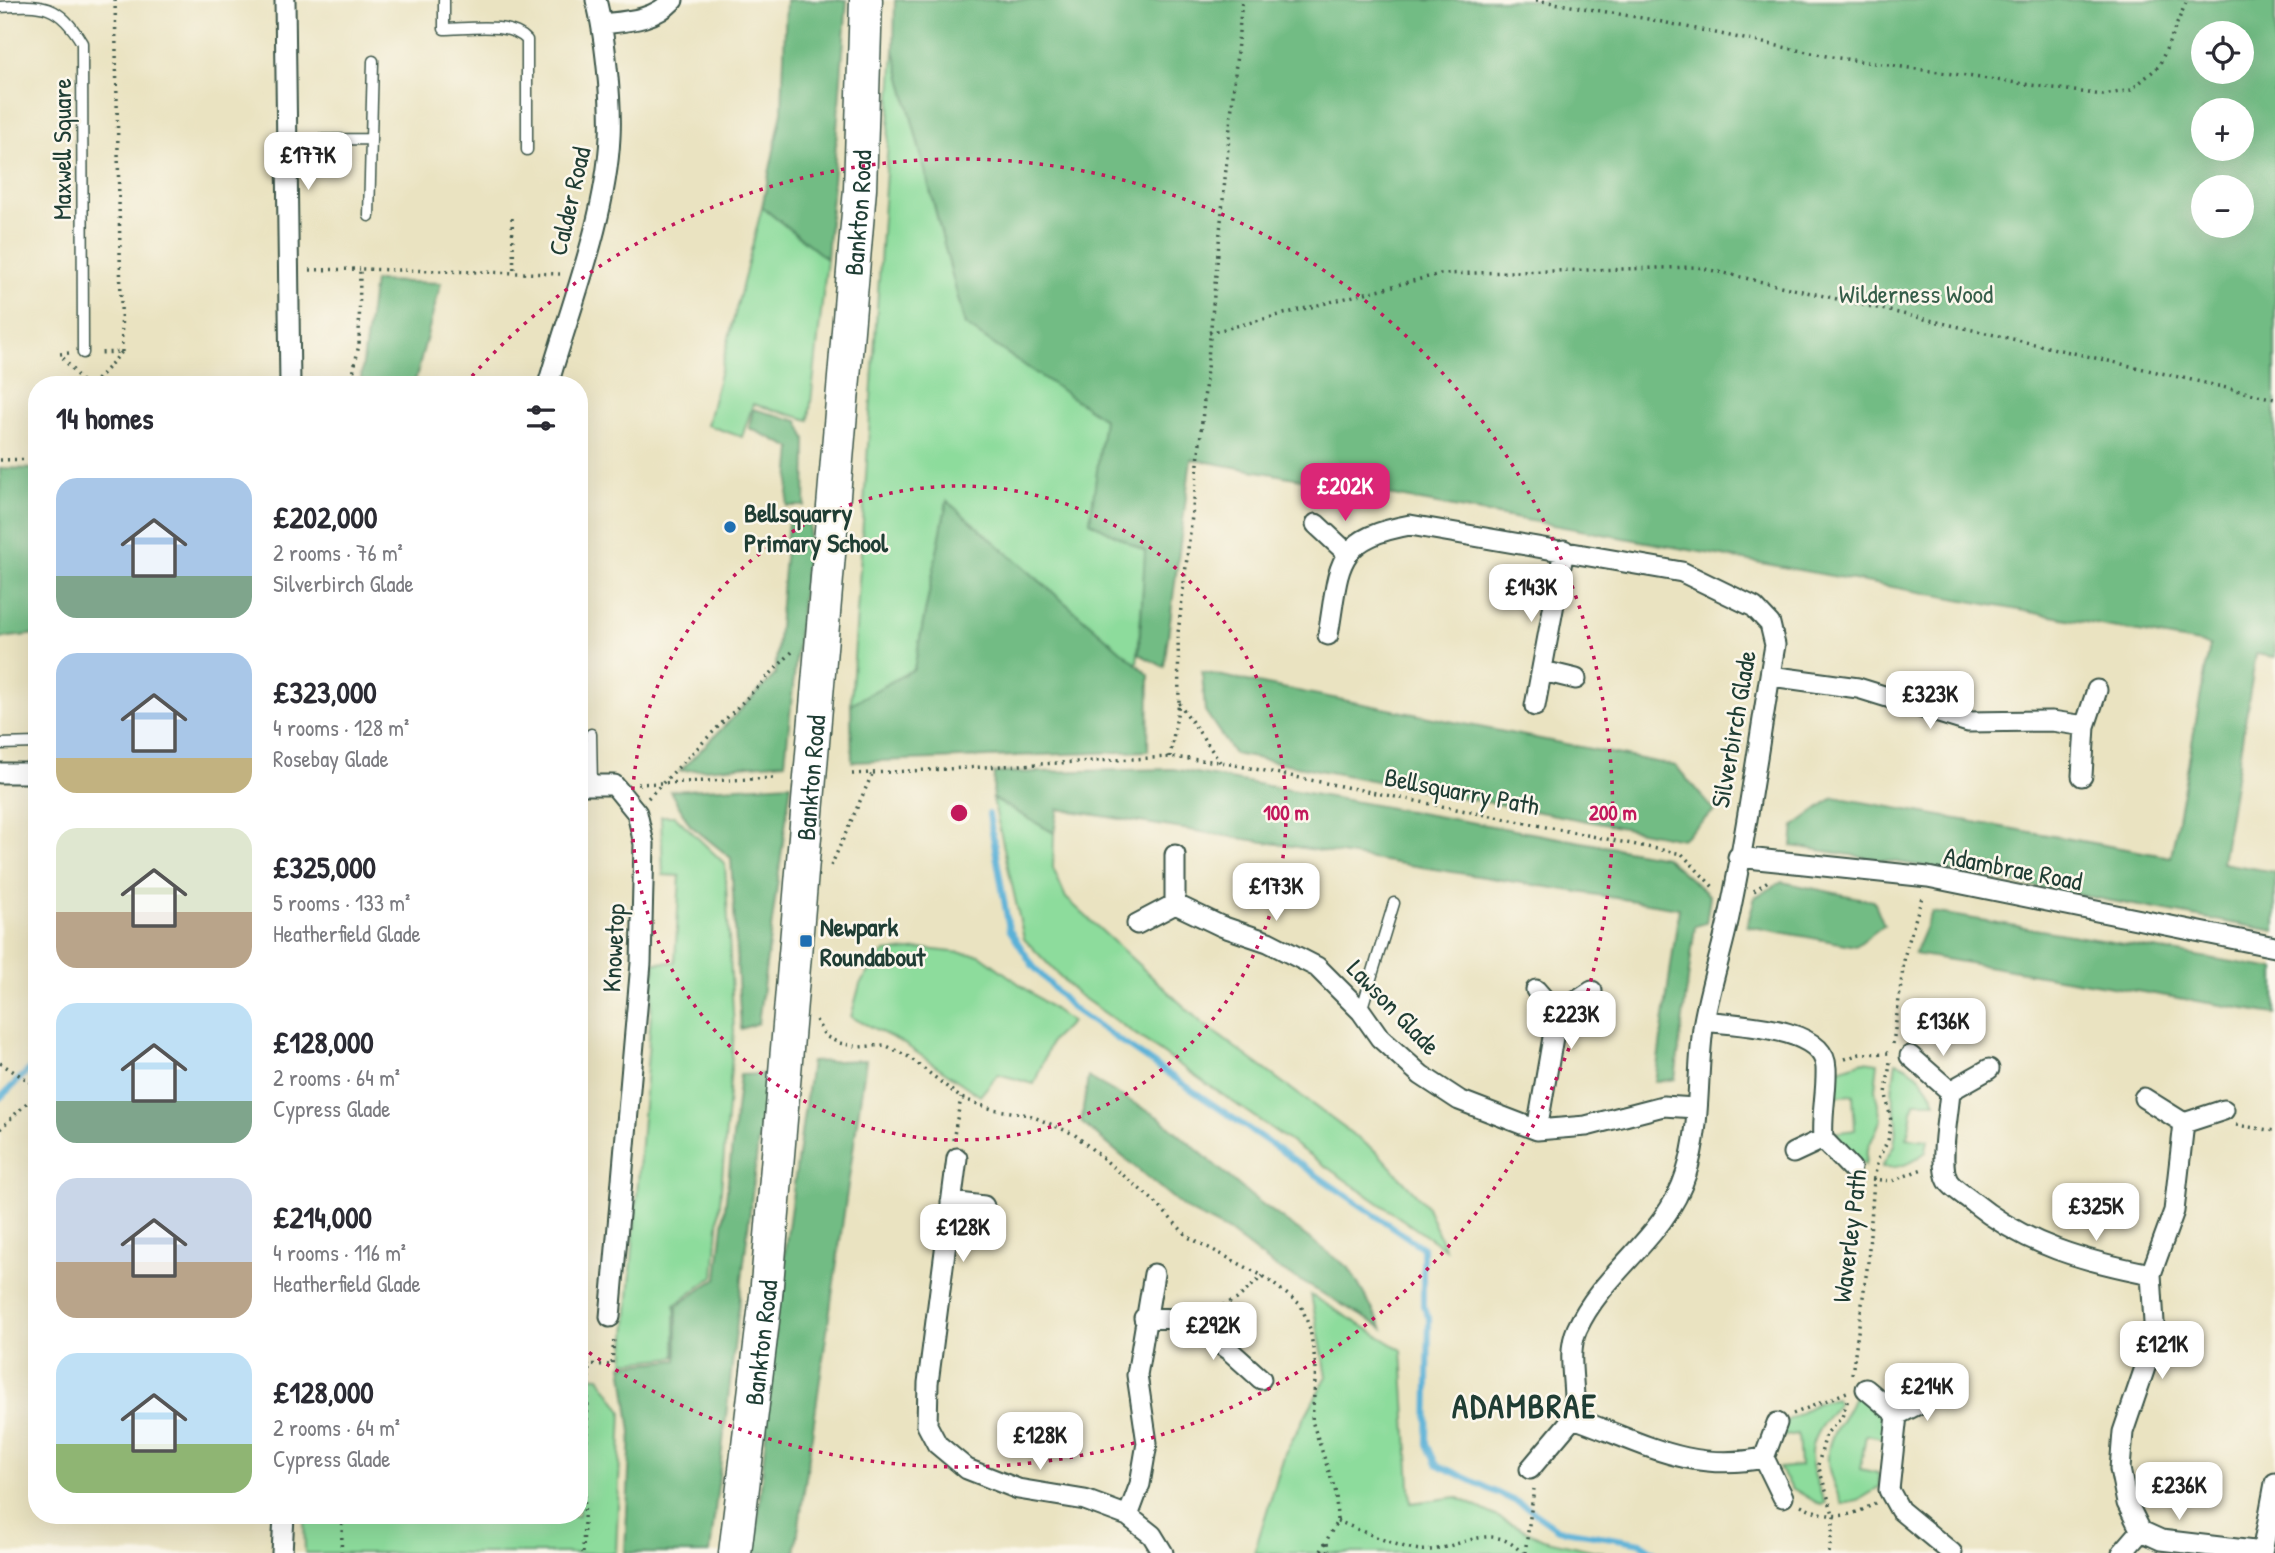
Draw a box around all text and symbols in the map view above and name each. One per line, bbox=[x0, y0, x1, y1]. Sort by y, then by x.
map controls bbox=[2191, 21, 2254, 238]
button: locate bbox=[2191, 21, 2254, 84]
street label: Maxwell Square bbox=[44, 78, 79, 220]
button: + bbox=[2191, 98, 2254, 161]
pin: £177K bbox=[259, 132, 357, 192]
text: £177K bbox=[280, 139, 336, 170]
street label: Calder Road bbox=[540, 143, 598, 259]
street label: Bankton Road bbox=[835, 149, 879, 277]
button: − bbox=[2191, 175, 2254, 238]
park label: Wilderness Wood bbox=[1839, 276, 1993, 311]
text: 14 homes bbox=[56, 398, 154, 438]
icon: filters bbox=[522, 399, 560, 437]
pin: £202K bbox=[1296, 463, 1394, 523]
text: £202K bbox=[1317, 470, 1373, 501]
place label: Bellsquarry Primary School bbox=[744, 495, 889, 561]
text: £202,000 bbox=[273, 497, 377, 537]
icon: home bbox=[112, 506, 196, 590]
marker: Bellsquarry Primary School bbox=[722, 519, 738, 535]
text: 2 rooms · 76 m² bbox=[273, 537, 403, 568]
pin: £143K bbox=[1482, 564, 1580, 624]
text: Silverbirch Glade bbox=[273, 568, 414, 599]
text: £143K bbox=[1505, 571, 1557, 602]
street label: Silverbirch Glade bbox=[1702, 648, 1764, 810]
text: £323,000 bbox=[273, 672, 377, 712]
pin: £323K bbox=[1881, 672, 1979, 731]
text: £323K bbox=[1902, 678, 1958, 709]
icon: home bbox=[112, 681, 196, 765]
text: 4 rooms · 128 m² bbox=[273, 712, 409, 743]
street label: Bankton Road bbox=[787, 714, 833, 842]
text: Rosebay Glade bbox=[273, 743, 389, 774]
street label: Bellsquarry Path bbox=[1382, 759, 1542, 823]
text: 100 m bbox=[1263, 798, 1309, 827]
text: 200 m bbox=[1589, 798, 1637, 827]
centre of rings bbox=[947, 801, 971, 825]
street label: Adambrae Road bbox=[1941, 837, 2085, 899]
text: £325,000 bbox=[273, 847, 376, 887]
icon: home bbox=[112, 856, 196, 940]
pin: £173K bbox=[1227, 864, 1325, 923]
text: £173K bbox=[1249, 870, 1303, 901]
text: 5 rooms · 133 m² bbox=[273, 887, 410, 918]
street label: Knowetop bbox=[593, 903, 633, 993]
place label: Newpark Roundabout bbox=[820, 909, 926, 974]
text: Heatherfield Glade bbox=[273, 918, 421, 949]
marker: Newpark Roundabout bbox=[798, 933, 814, 949]
street label: Lawson Glade bbox=[1340, 952, 1448, 1062]
pin: £223K bbox=[1522, 992, 1620, 1051]
text: £223K bbox=[1543, 998, 1599, 1029]
pin: £136K bbox=[1894, 998, 1992, 1058]
text: £136K bbox=[1917, 1005, 1969, 1036]
text: £128,000 bbox=[273, 1022, 374, 1062]
icon: home bbox=[112, 1031, 196, 1115]
text: 2 rooms · 64 m² bbox=[273, 1062, 400, 1093]
text: Cypress Glade bbox=[273, 1093, 390, 1124]
street label: Waverley Path bbox=[1823, 1167, 1875, 1305]
pin: £325K bbox=[2047, 1184, 2145, 1243]
text: £325K bbox=[2068, 1190, 2124, 1221]
text: £214,000 bbox=[273, 1197, 372, 1237]
pin: £128K bbox=[914, 1204, 1012, 1264]
icon: home bbox=[112, 1206, 196, 1290]
text: £128K bbox=[936, 1211, 990, 1242]
text: 4 rooms · 116 m² bbox=[273, 1237, 406, 1268]
text: Heatherfield Glade bbox=[273, 1268, 421, 1299]
street label: Bankton Road bbox=[735, 1279, 785, 1407]
pin: £292K bbox=[1164, 1302, 1262, 1362]
text: £292K bbox=[1186, 1309, 1240, 1340]
pin: £121K bbox=[2113, 1322, 2211, 1381]
text: £121K bbox=[2136, 1328, 2188, 1359]
pin: £214K bbox=[1878, 1364, 1976, 1423]
text: £214K bbox=[1901, 1370, 1953, 1401]
text: £128,000 bbox=[273, 1372, 374, 1412]
icon: home bbox=[112, 1381, 196, 1465]
district label: ADAMBRAE bbox=[1452, 1384, 1598, 1428]
text: 2 rooms · 64 m² bbox=[273, 1412, 400, 1443]
pin: £128K bbox=[991, 1412, 1089, 1472]
text: £128K bbox=[1013, 1419, 1067, 1450]
text: Cypress Glade bbox=[273, 1443, 390, 1474]
pin: £236K bbox=[2130, 1462, 2228, 1522]
text: £236K bbox=[2152, 1469, 2206, 1500]

